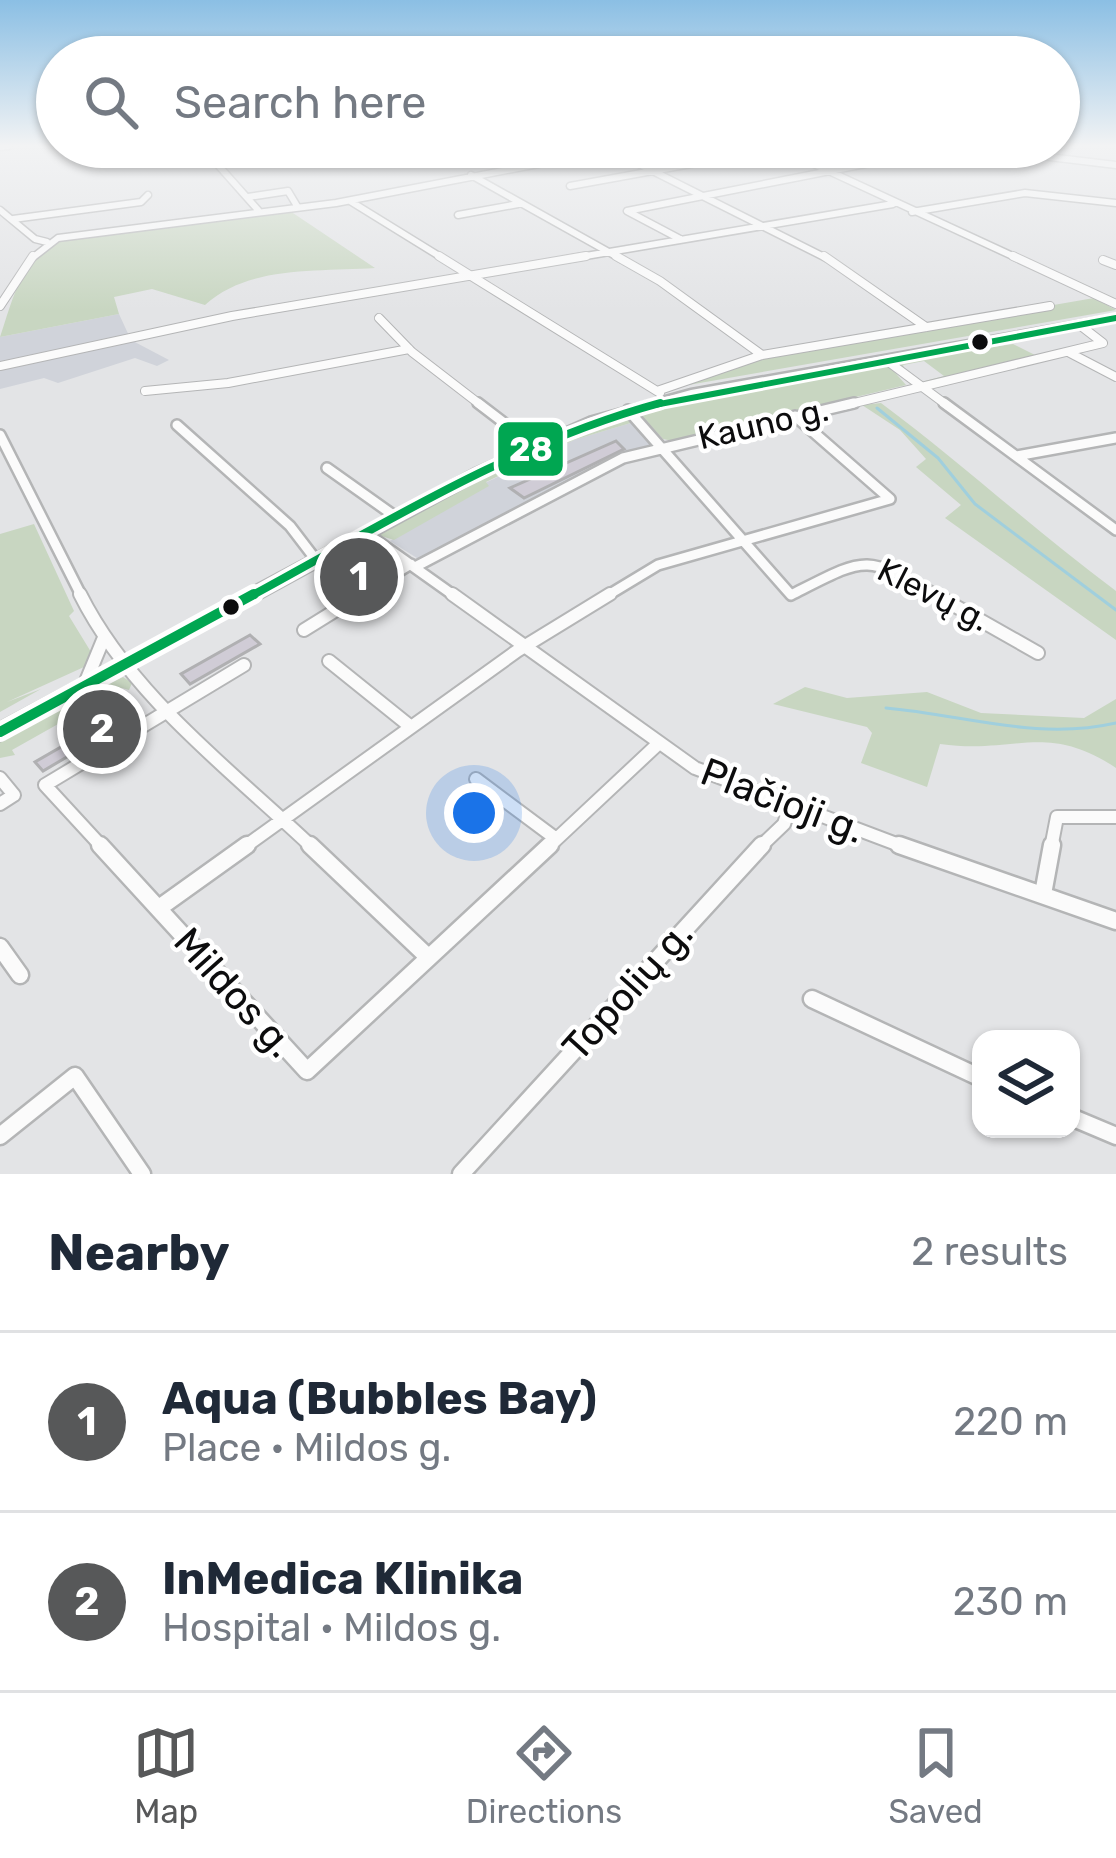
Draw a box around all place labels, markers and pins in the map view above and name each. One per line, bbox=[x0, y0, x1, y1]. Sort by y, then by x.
unlabelled marker bbox=[969, 331, 991, 353]
pin: 1 bbox=[320, 532, 398, 622]
unlabelled marker bbox=[220, 596, 242, 618]
pin: 2 bbox=[63, 684, 141, 774]

